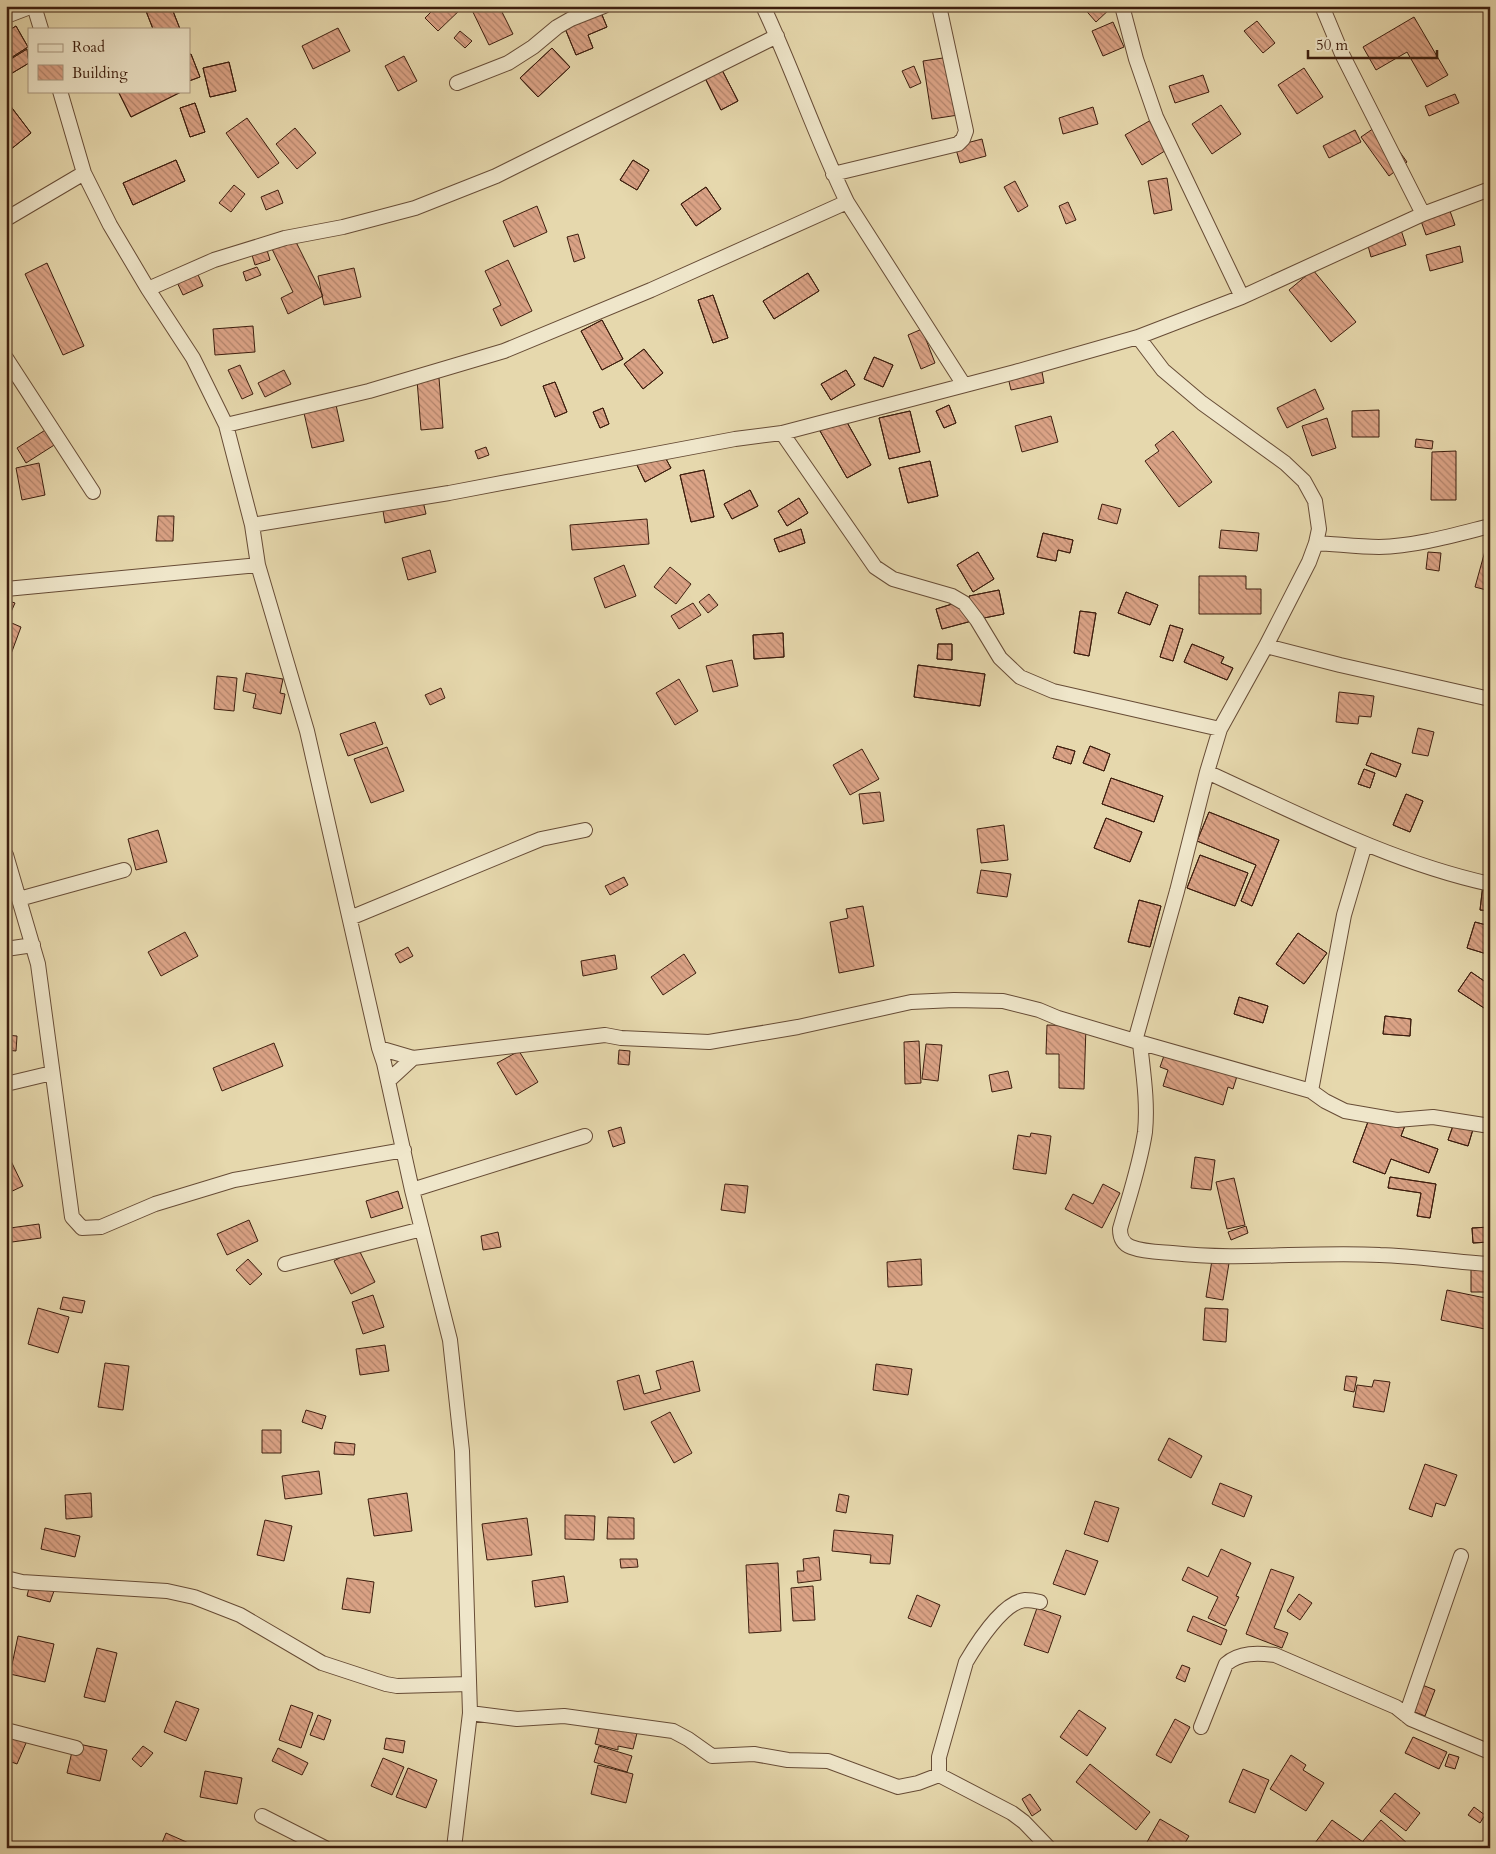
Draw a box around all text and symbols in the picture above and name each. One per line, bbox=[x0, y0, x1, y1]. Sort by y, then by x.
legend bbox=[28, 28, 190, 92]
scale bar bbox=[1308, 28, 1437, 60]
text: 50 m bbox=[1316, 35, 1348, 55]
text: Road bbox=[72, 37, 105, 57]
text: Building bbox=[72, 63, 128, 83]

